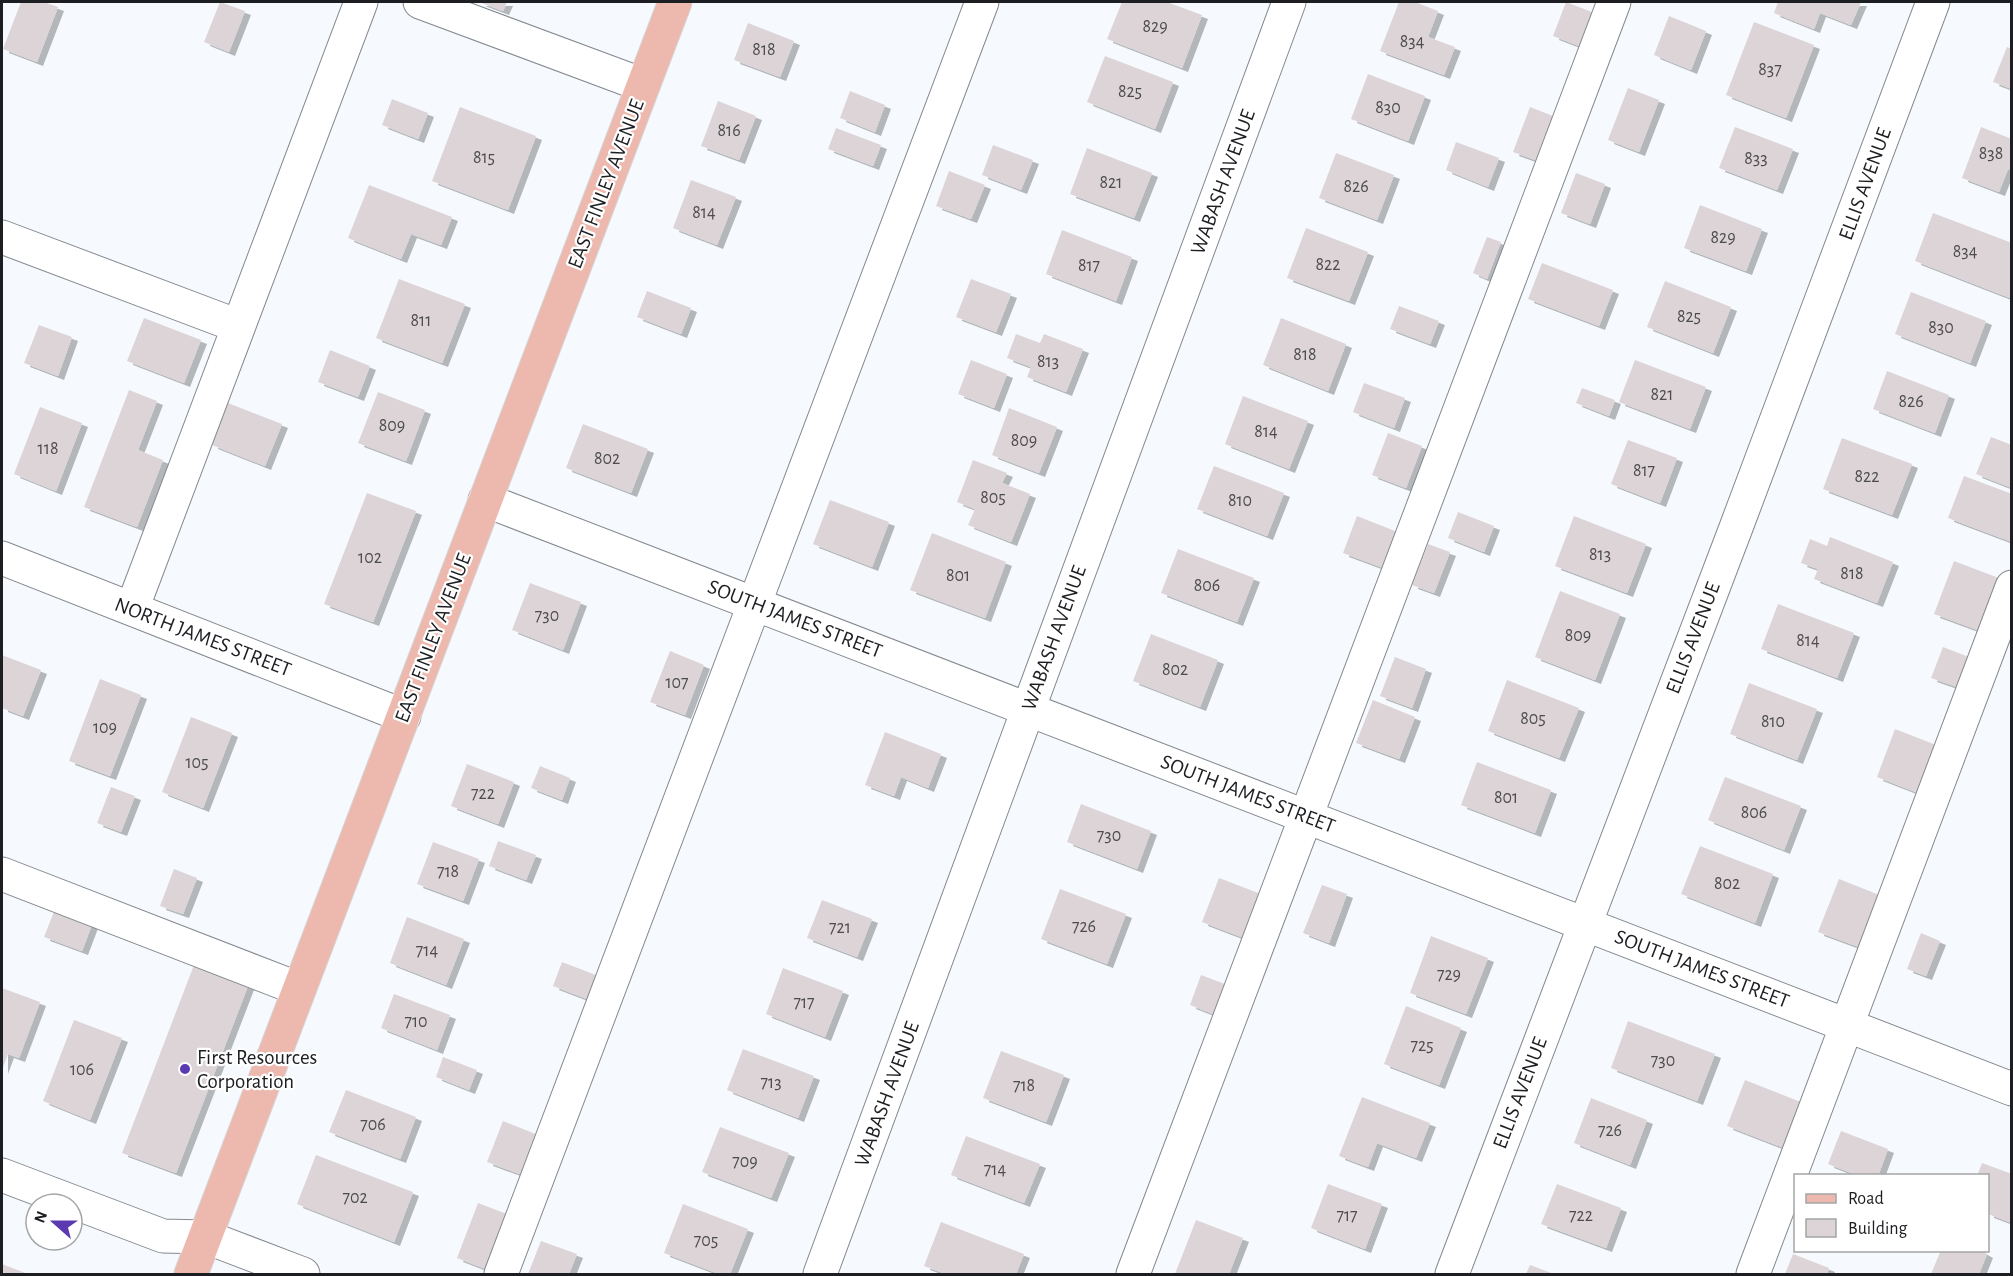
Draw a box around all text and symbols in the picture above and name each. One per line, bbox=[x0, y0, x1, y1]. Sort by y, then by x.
house number: 829 bbox=[1142, 18, 1168, 36]
house number: 834 bbox=[1400, 33, 1425, 51]
house number: 818 bbox=[752, 41, 776, 59]
house number: 837 bbox=[1758, 61, 1782, 79]
house number: 825 bbox=[1118, 83, 1142, 101]
street label: EAST FINLEY AVENUE bbox=[564, 97, 648, 271]
house number: 830 bbox=[1375, 99, 1401, 117]
street label: WABASH AVENUE bbox=[1187, 107, 1259, 257]
house number: 816 bbox=[717, 122, 741, 140]
street label: ELLIS AVENUE bbox=[1835, 125, 1895, 243]
house number: 838 bbox=[1979, 145, 2003, 163]
house number: 815 bbox=[473, 149, 495, 167]
house number: 833 bbox=[1744, 150, 1768, 168]
house number: 821 bbox=[1100, 174, 1122, 192]
house number: 826 bbox=[1343, 178, 1369, 196]
house number: 814 bbox=[692, 204, 716, 222]
house number: 829 bbox=[1710, 229, 1736, 247]
house number: 834 bbox=[1953, 243, 1978, 261]
house number: 822 bbox=[1316, 256, 1340, 274]
house number: 817 bbox=[1078, 257, 1100, 275]
house number: 825 bbox=[1677, 308, 1701, 326]
house number: 811 bbox=[411, 312, 431, 330]
house number: 830 bbox=[1928, 319, 1954, 337]
house number: 818 bbox=[1293, 346, 1317, 364]
house number: 813 bbox=[1037, 353, 1059, 371]
house number: 821 bbox=[1651, 386, 1673, 404]
house number: 826 bbox=[1898, 393, 1924, 411]
house number: 809 bbox=[379, 417, 405, 435]
house number: 814 bbox=[1254, 423, 1278, 441]
house number: 809 bbox=[1011, 432, 1037, 450]
house number: 118 bbox=[38, 440, 58, 458]
house number: 802 bbox=[594, 450, 620, 468]
house number: 817 bbox=[1633, 462, 1655, 480]
house number: 822 bbox=[1855, 468, 1879, 486]
house number: 805 bbox=[980, 489, 1006, 507]
house number: 810 bbox=[1228, 492, 1252, 510]
house number: 813 bbox=[1589, 546, 1611, 564]
house number: 102 bbox=[358, 549, 382, 567]
street label: EAST FINLEY AVENUE bbox=[391, 551, 475, 725]
street label: WABASH AVENUE bbox=[1018, 563, 1090, 713]
house number: 818 bbox=[1840, 565, 1864, 583]
house number: 801 bbox=[946, 567, 970, 585]
street label: SOUTH JAMES STREET bbox=[705, 576, 885, 662]
house number: 806 bbox=[1194, 577, 1220, 595]
street label: ELLIS AVENUE bbox=[1662, 579, 1724, 697]
street label: NORTH JAMES STREET bbox=[112, 594, 294, 680]
house number: 730 bbox=[535, 607, 559, 625]
house number: 809 bbox=[1565, 627, 1591, 645]
house number: 814 bbox=[1796, 632, 1820, 650]
house number: 802 bbox=[1162, 661, 1188, 679]
house number: 107 bbox=[665, 674, 689, 692]
house number: 805 bbox=[1520, 710, 1546, 728]
house number: 810 bbox=[1761, 713, 1785, 731]
house number: 109 bbox=[93, 719, 117, 737]
street label: SOUTH JAMES STREET bbox=[1158, 751, 1338, 837]
house number: 105 bbox=[185, 754, 209, 772]
house number: 722 bbox=[471, 785, 495, 803]
house number: 801 bbox=[1494, 789, 1518, 807]
house number: 806 bbox=[1741, 804, 1767, 822]
house number: 730 bbox=[1097, 827, 1121, 845]
house number: 718 bbox=[437, 863, 459, 881]
house number: 802 bbox=[1714, 875, 1740, 893]
house number: 726 bbox=[1072, 918, 1096, 936]
house number: 721 bbox=[829, 919, 851, 937]
street label: SOUTH JAMES STREET bbox=[1612, 926, 1792, 1012]
house number: 714 bbox=[416, 942, 439, 960]
house number: 729 bbox=[1437, 966, 1461, 984]
house number: 717 bbox=[793, 994, 815, 1012]
house number: 710 bbox=[404, 1013, 428, 1031]
street label: WABASH AVENUE bbox=[851, 1019, 923, 1169]
street label: ELLIS AVENUE bbox=[1489, 1034, 1551, 1152]
house number: 725 bbox=[1410, 1037, 1434, 1055]
place label: First Resources Corporation bbox=[197, 1047, 317, 1092]
house number: 730 bbox=[1651, 1052, 1675, 1070]
house number: 106 bbox=[70, 1061, 94, 1079]
marker: First Resources Corporation bbox=[178, 1062, 192, 1076]
house number: 713 bbox=[760, 1074, 782, 1092]
house number: 718 bbox=[1013, 1077, 1035, 1095]
house number: 706 bbox=[360, 1116, 386, 1134]
house number: 726 bbox=[1598, 1122, 1622, 1140]
house number: 709 bbox=[732, 1153, 758, 1171]
house number: 714 bbox=[984, 1161, 1007, 1179]
legend bbox=[1794, 1174, 1989, 1252]
house number: 702 bbox=[342, 1189, 368, 1207]
text: Road bbox=[1848, 1190, 1884, 1208]
north arrow bbox=[24, 1192, 84, 1252]
house number: 717 bbox=[1336, 1207, 1358, 1225]
house number: 722 bbox=[1569, 1207, 1593, 1225]
text: N bbox=[31, 1209, 50, 1225]
text: Building bbox=[1848, 1220, 1908, 1238]
house number: 705 bbox=[694, 1232, 718, 1250]

